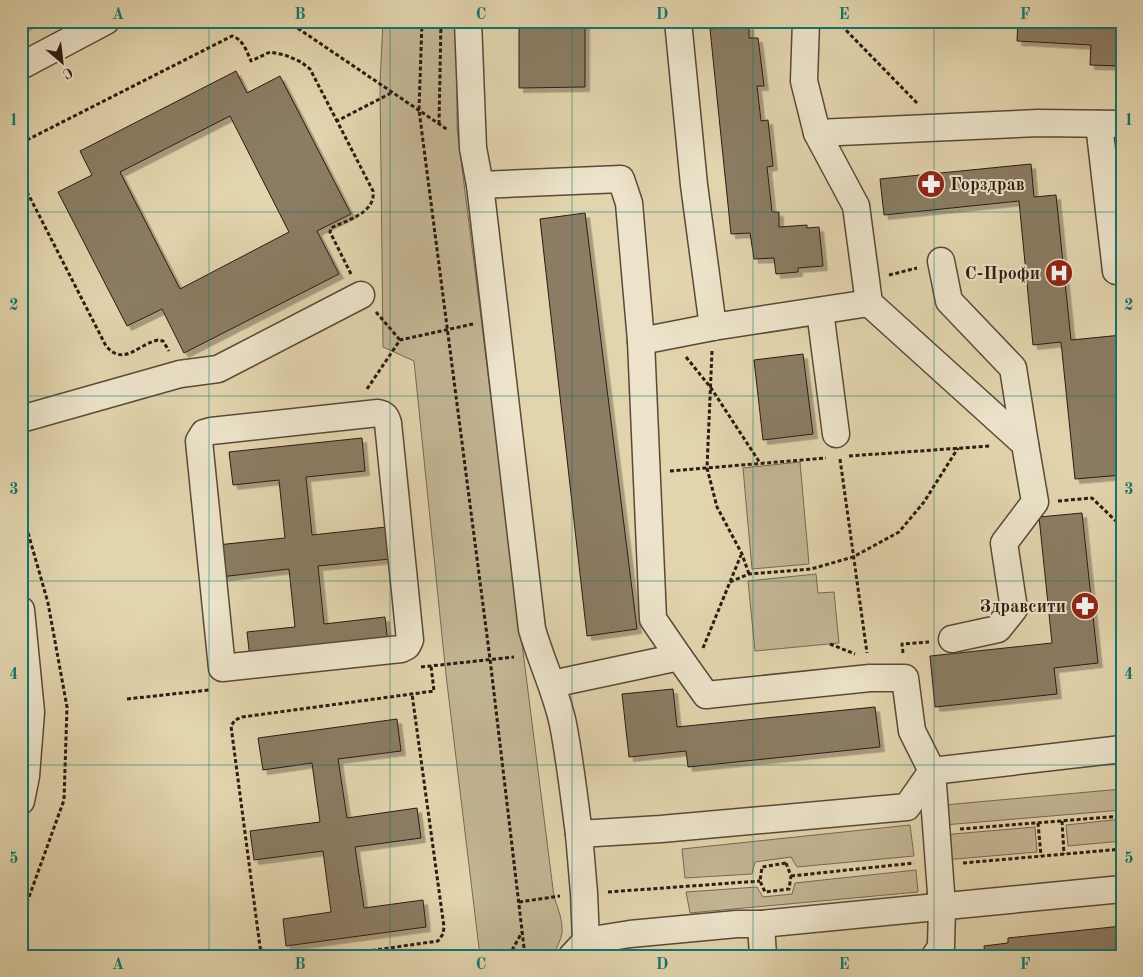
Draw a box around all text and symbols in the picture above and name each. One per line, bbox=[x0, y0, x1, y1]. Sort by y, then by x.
text: A bbox=[112, 7, 124, 23]
text: B bbox=[294, 7, 306, 23]
text: C bbox=[476, 7, 486, 23]
text: D bbox=[656, 7, 668, 23]
text: E bbox=[838, 7, 850, 23]
text: F bbox=[1020, 7, 1031, 23]
north arrow bbox=[38, 38, 88, 88]
text: С bbox=[60, 64, 75, 81]
text: 1 bbox=[9, 113, 19, 129]
text: 1 bbox=[1124, 113, 1134, 129]
pharmacy icon: Горздрав bbox=[916, 169, 946, 199]
place label: Горздрав bbox=[950, 176, 1025, 194]
hospital icon: С-Профи bbox=[1044, 258, 1074, 288]
place label: С-Профи bbox=[965, 265, 1040, 284]
text: 2 bbox=[9, 298, 19, 314]
text: 2 bbox=[1124, 298, 1134, 314]
text: 3 bbox=[9, 482, 19, 498]
text: 3 bbox=[1124, 482, 1134, 498]
pharmacy icon: Здравсити bbox=[1070, 591, 1100, 621]
place label: Здравсити bbox=[980, 598, 1066, 616]
text: 4 bbox=[9, 667, 19, 683]
text: 4 bbox=[1124, 667, 1134, 683]
text: 5 bbox=[9, 851, 19, 867]
text: 5 bbox=[1124, 851, 1134, 867]
text: A bbox=[112, 957, 124, 973]
text: B bbox=[294, 957, 306, 973]
text: C bbox=[476, 957, 486, 973]
text: D bbox=[656, 957, 668, 973]
text: E bbox=[838, 957, 850, 973]
text: F bbox=[1020, 957, 1031, 973]

